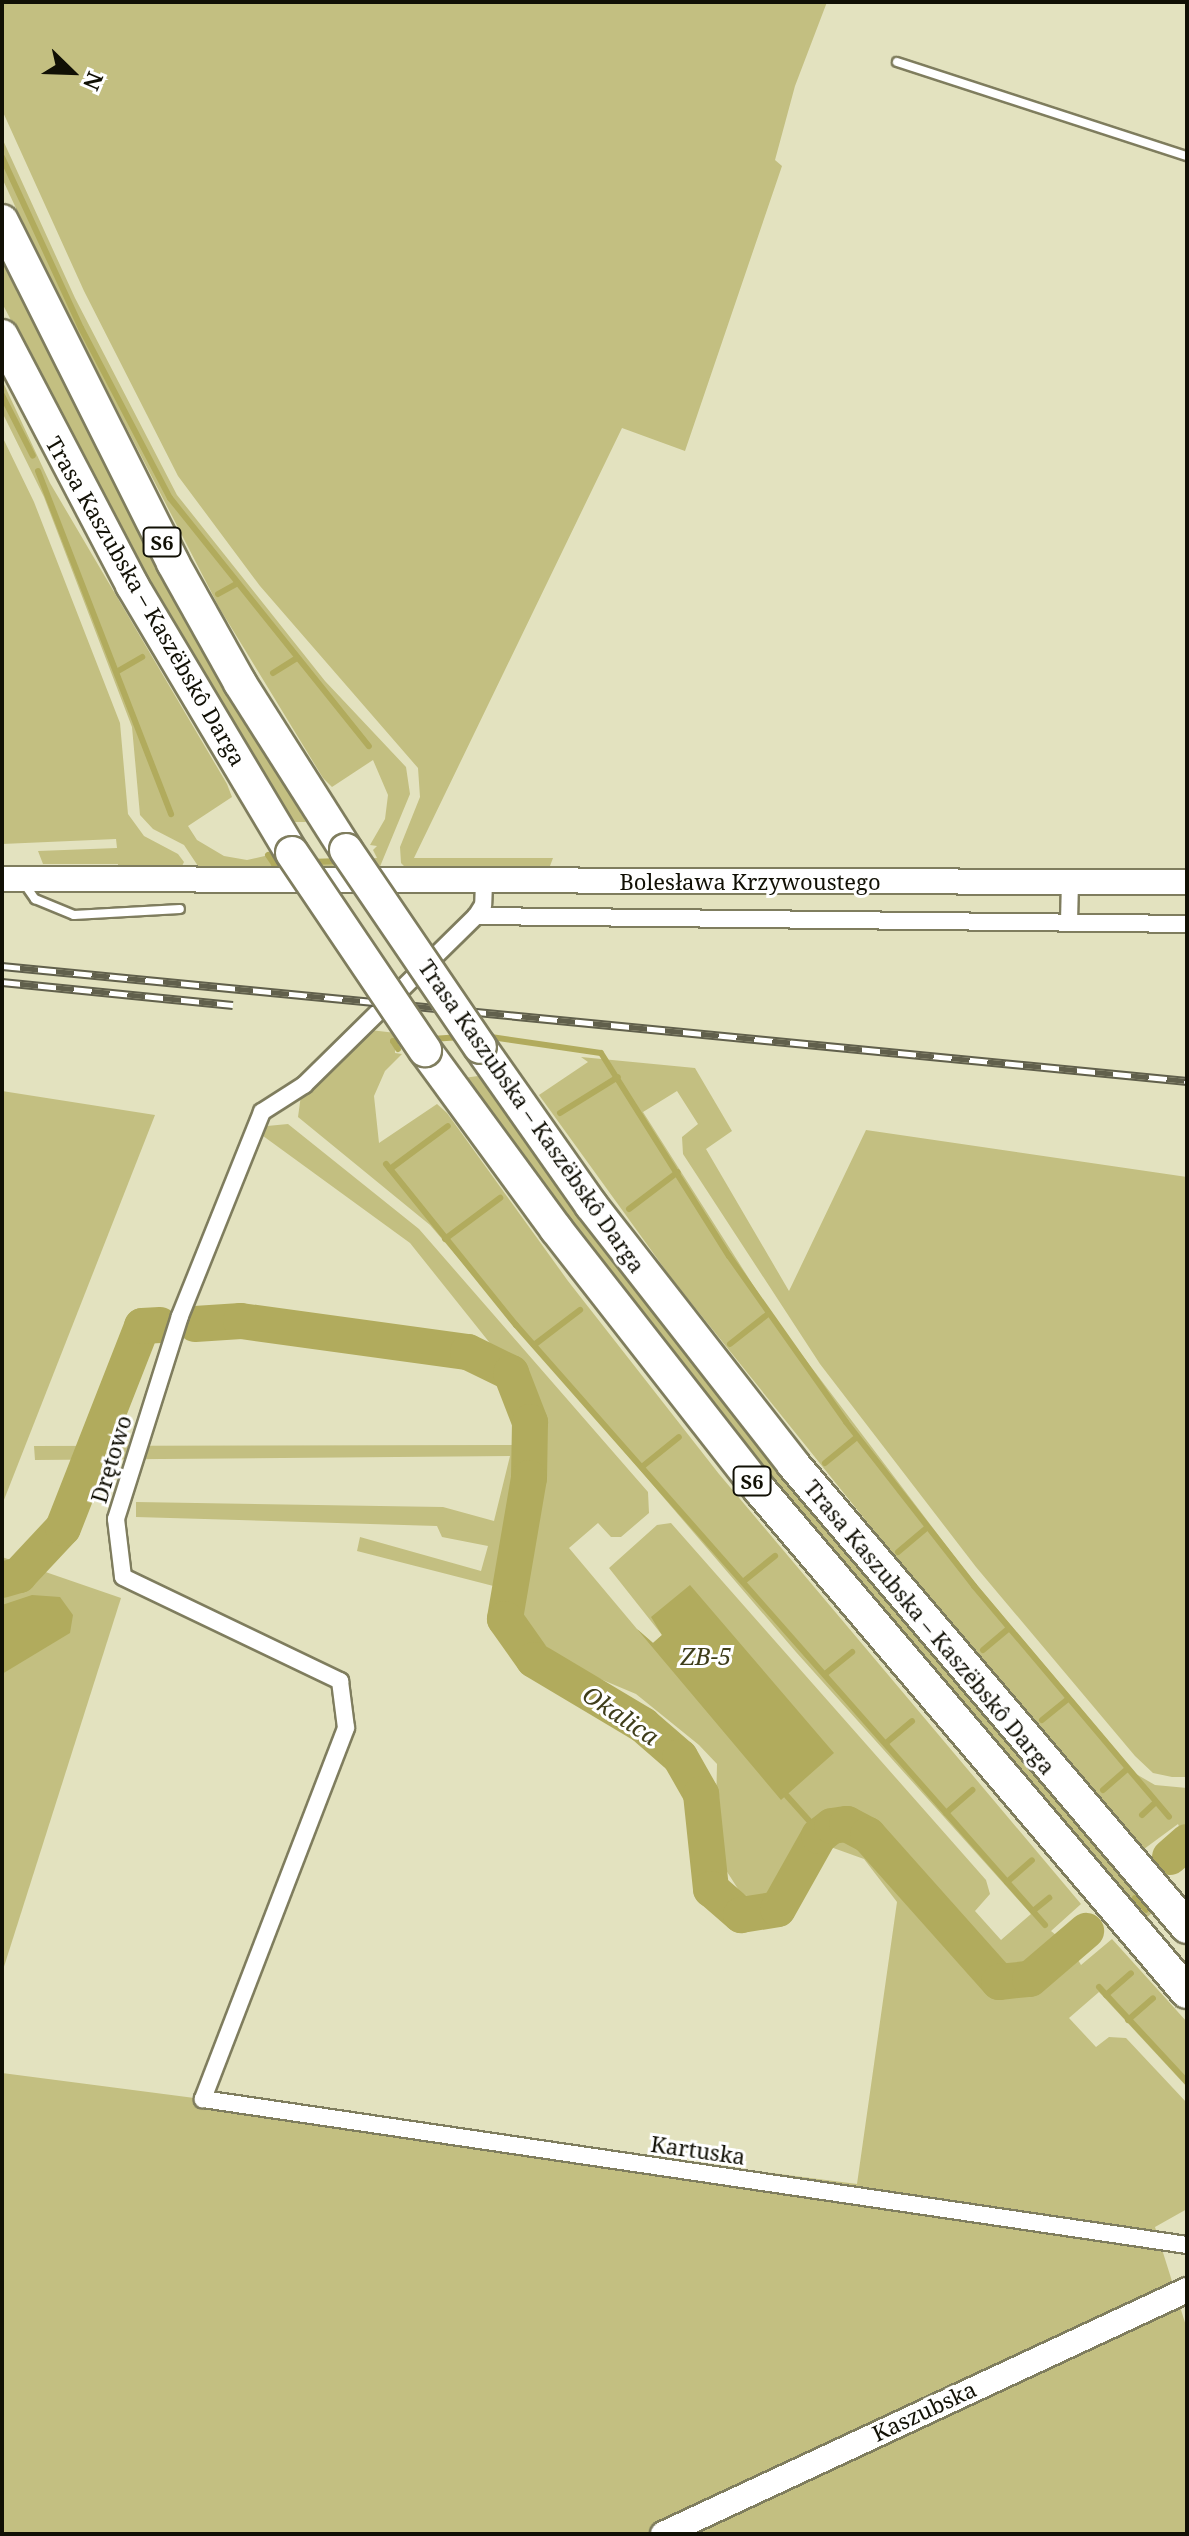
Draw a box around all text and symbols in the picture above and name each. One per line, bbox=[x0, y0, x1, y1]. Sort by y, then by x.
north arrow bbox=[32, 32, 112, 112]
text: N bbox=[77, 68, 111, 95]
street label: Trasa Kaszubska – Kaszëbskô Darga bbox=[41, 432, 251, 770]
road number: S6 bbox=[142, 526, 182, 558]
street label: Bolesława Krzywoustego bbox=[619, 869, 881, 895]
street label: Trasa Kaszubska – Kaszëbskô Darga bbox=[413, 954, 651, 1278]
street label: Drętowo bbox=[85, 1412, 137, 1506]
road number: S6 bbox=[732, 1465, 772, 1497]
street label: Trasa Kaszubska – Kaszëbskô Darga bbox=[799, 1475, 1061, 1779]
water label: ZB-5 bbox=[680, 1642, 732, 1670]
water label: Okalica bbox=[577, 1679, 665, 1751]
street label: Kartuska bbox=[649, 2130, 747, 2170]
street label: Kaszubska bbox=[868, 2375, 980, 2447]

